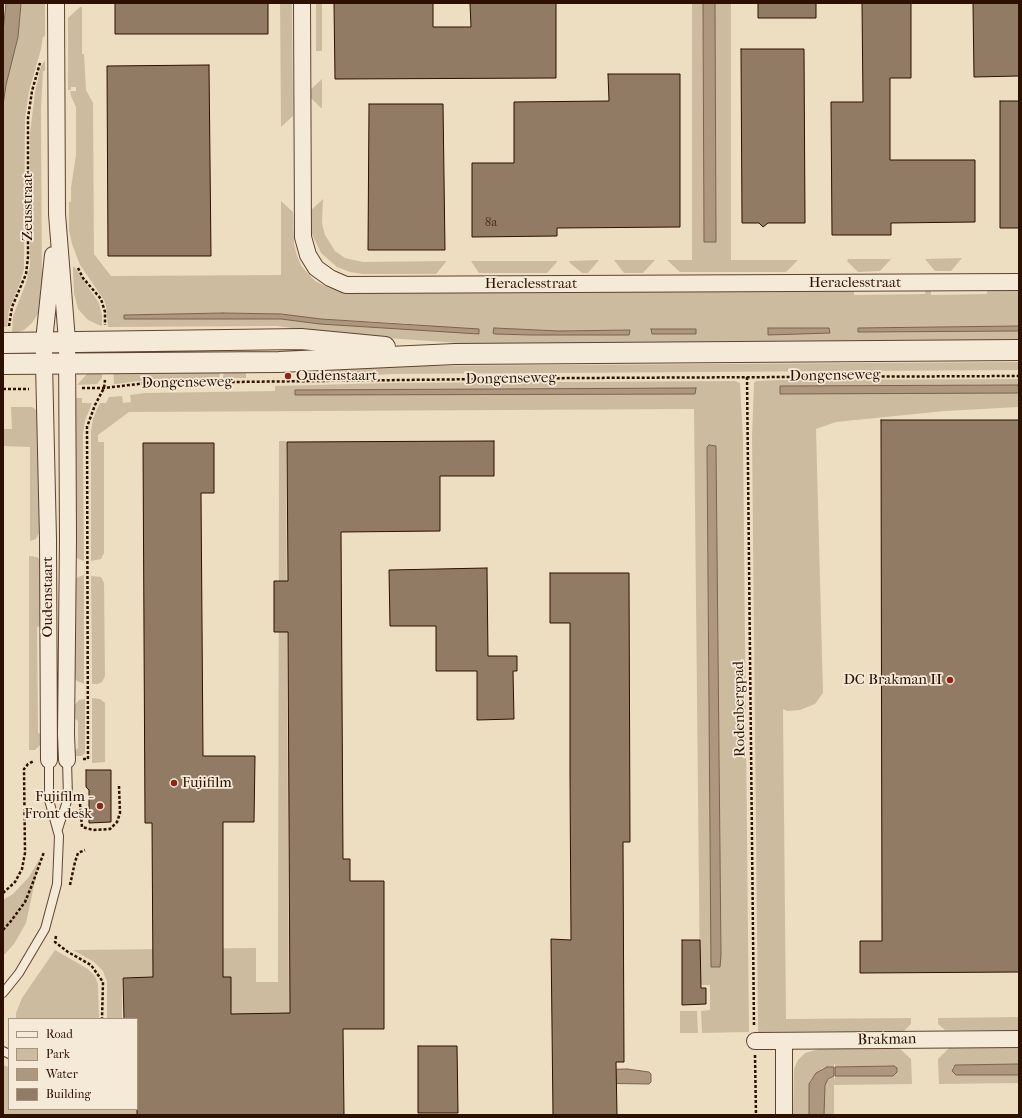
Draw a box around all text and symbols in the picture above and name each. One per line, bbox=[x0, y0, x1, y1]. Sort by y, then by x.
street label: Zeusstraat bbox=[19, 173, 37, 241]
house number: 8a bbox=[485, 215, 497, 231]
street label: Heraclesstraat bbox=[809, 274, 901, 292]
street label: Heraclesstraat bbox=[485, 275, 577, 293]
street label: Dongenseweg bbox=[789, 366, 881, 386]
place label: Oudenstaart bbox=[296, 367, 377, 385]
street label: Dongenseweg bbox=[465, 369, 557, 389]
marker: Oudenstaart bbox=[283, 371, 293, 381]
street label: Dongenseweg bbox=[141, 373, 233, 393]
street label: Oudenstaart bbox=[39, 556, 57, 638]
street label: Rodenbergpad bbox=[730, 661, 750, 757]
place label: DC Brakman II bbox=[843, 671, 942, 689]
marker: DC Brakman II bbox=[945, 675, 955, 685]
place label: Fujifilm bbox=[182, 774, 232, 792]
marker: Fujifilm bbox=[169, 778, 179, 788]
place label: Fujifilm - Front desk bbox=[24, 788, 92, 823]
marker: Fujifilm - Front desk bbox=[95, 801, 105, 811]
legend bbox=[8, 1018, 138, 1110]
text: Road bbox=[46, 1027, 73, 1041]
street label: Brakman bbox=[857, 1030, 917, 1050]
text: Park bbox=[46, 1047, 70, 1061]
text: Water bbox=[46, 1067, 78, 1081]
text: Building bbox=[46, 1087, 91, 1101]

